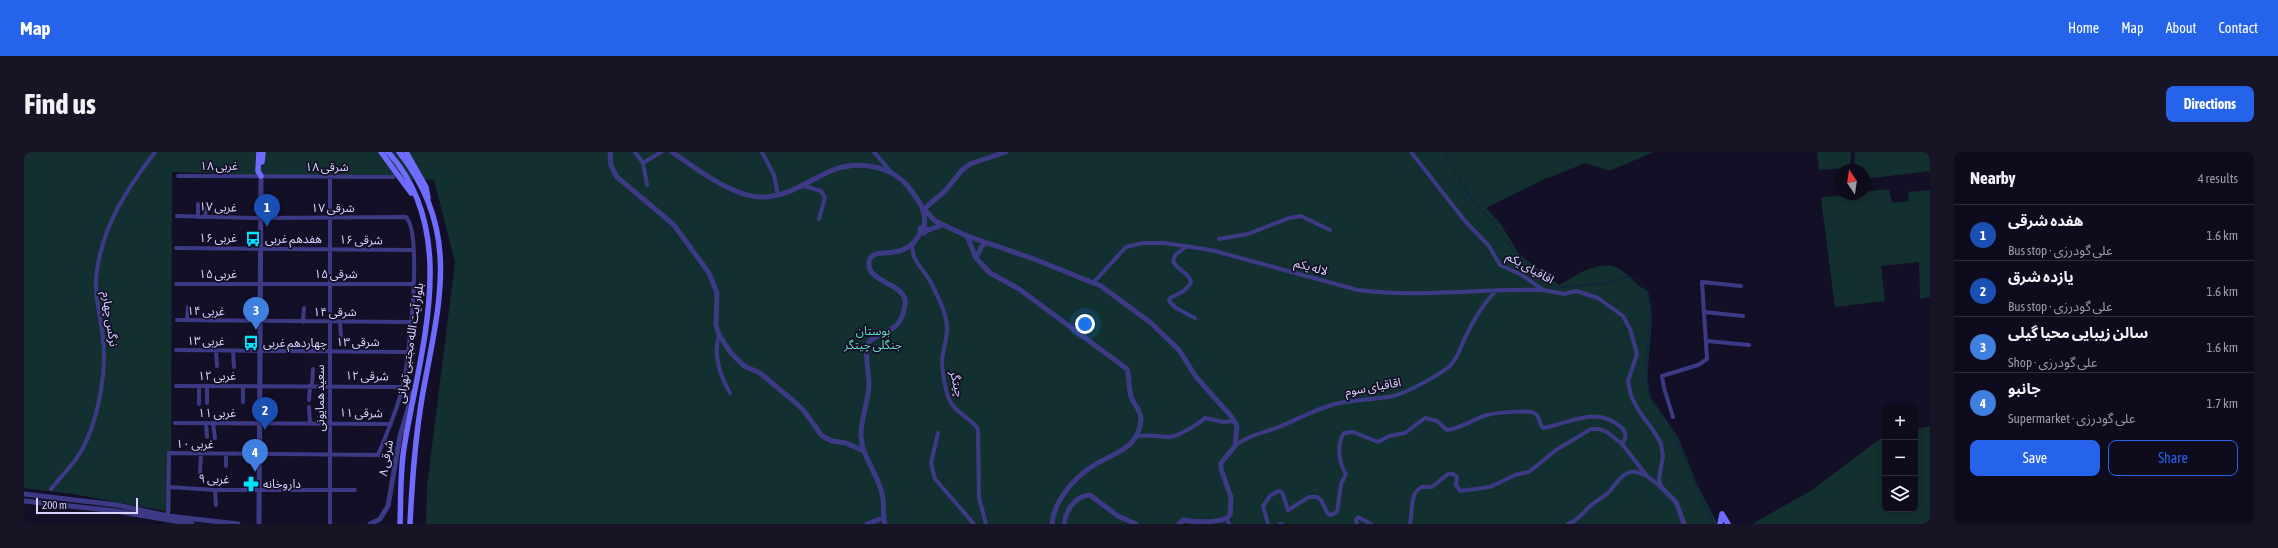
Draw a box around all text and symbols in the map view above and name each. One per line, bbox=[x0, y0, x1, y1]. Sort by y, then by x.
text: Map bbox=[20, 17, 51, 39]
text: Home bbox=[2068, 20, 2099, 36]
text: Map bbox=[2121, 20, 2144, 36]
text: About bbox=[2166, 20, 2197, 36]
text: Contact bbox=[2219, 20, 2258, 36]
button: Directions bbox=[2166, 86, 2254, 122]
text: Find us bbox=[24, 88, 96, 120]
street label: ۱۸ غربی bbox=[200, 159, 238, 173]
street label: ۱۸ شرقی bbox=[305, 160, 349, 174]
north arrow bbox=[1834, 164, 1870, 200]
text: Nearby bbox=[1970, 168, 2016, 188]
text: 4 results bbox=[2198, 171, 2238, 186]
pin: 1 bbox=[254, 194, 280, 227]
street label: ۱۷ غربی bbox=[199, 199, 237, 215]
street label: ۱۷ شرقی bbox=[311, 201, 355, 215]
text: هفده شرقی bbox=[2008, 212, 2083, 229]
text: 1 bbox=[1980, 228, 1986, 243]
text: 1.6 km bbox=[2207, 228, 2238, 243]
bus stop icon: هفدهم غربی bbox=[244, 230, 262, 248]
street label: ۱۶ غربی bbox=[199, 231, 237, 245]
place label: هفدهم غربی bbox=[265, 232, 322, 248]
street label: ۱۶ شرقی bbox=[339, 233, 383, 247]
text: Bus stop · علی گودرزی bbox=[2008, 243, 2113, 258]
street label: اقاقیای یکم bbox=[1503, 249, 1556, 289]
street label: لاله یکم bbox=[1292, 256, 1329, 280]
street label: ۱۵ غربی bbox=[199, 267, 237, 281]
street label: ۱۵ شرقی bbox=[314, 267, 358, 281]
text: یازده شرق bbox=[2008, 268, 2074, 285]
street label: بلوار آیت الله مجتبی تهرانی bbox=[394, 282, 426, 404]
text: 2 bbox=[1980, 284, 1986, 299]
text: 1.6 km bbox=[2207, 284, 2238, 299]
street label: نرگس چهارم bbox=[97, 290, 121, 348]
pin: 3 bbox=[243, 297, 269, 330]
text: Bus stop · علی گودرزی bbox=[2008, 299, 2113, 314]
street label: ۱۴ غربی bbox=[187, 304, 225, 318]
street label: ۱۴ شرقی bbox=[313, 305, 357, 319]
your location bbox=[1075, 314, 1095, 334]
park label: بوستان جنگلی چیتگر bbox=[843, 324, 902, 353]
text: سالن زیبایی محیا گیلی bbox=[2008, 324, 2148, 341]
street label: ۱۳ غربی bbox=[187, 334, 225, 348]
bus stop icon: چهاردهم غربی bbox=[242, 334, 260, 352]
street label: ۱۳ شرقی bbox=[336, 335, 380, 349]
place label: چهاردهم غربی bbox=[263, 336, 327, 352]
text: 3 bbox=[1980, 340, 1986, 355]
text: 1.6 km bbox=[2207, 340, 2238, 355]
text: Shop · علی گودرزی bbox=[2008, 355, 2097, 370]
street label: سعید همایونی bbox=[313, 365, 327, 431]
street label: چیتگر bbox=[946, 368, 967, 399]
street label: ۱۲ غربی bbox=[198, 369, 236, 383]
street label: ۱۲ شرقی bbox=[345, 369, 389, 383]
street label: اقاقیای سوم bbox=[1344, 375, 1403, 401]
text: جانبو bbox=[2008, 380, 2041, 397]
text: 4 bbox=[1980, 396, 1986, 411]
text: 1.7 km bbox=[2207, 396, 2238, 411]
pin: 2 bbox=[252, 397, 278, 430]
map controls bbox=[1882, 404, 1918, 512]
button: + bbox=[1882, 404, 1918, 440]
street label: ۱۱ غربی bbox=[198, 406, 236, 420]
street label: ۱۱ شرقی bbox=[339, 406, 383, 420]
text: Supermarket · علی گودرزی bbox=[2008, 411, 2135, 426]
street label: ۱۰ غربی bbox=[176, 437, 214, 451]
pin: 4 bbox=[242, 439, 268, 472]
street label: ۸ شرقی bbox=[376, 439, 396, 477]
button: − bbox=[1882, 440, 1918, 476]
button: Save bbox=[1970, 440, 2100, 476]
button: Share bbox=[2108, 440, 2238, 476]
street label: ۹ غربی bbox=[198, 471, 230, 487]
pharmacy icon: داروخانه bbox=[242, 475, 260, 493]
button: layers bbox=[1882, 476, 1918, 512]
place label: داروخانه bbox=[263, 477, 301, 491]
scale bar bbox=[36, 496, 138, 515]
text: 200 m bbox=[42, 499, 67, 511]

